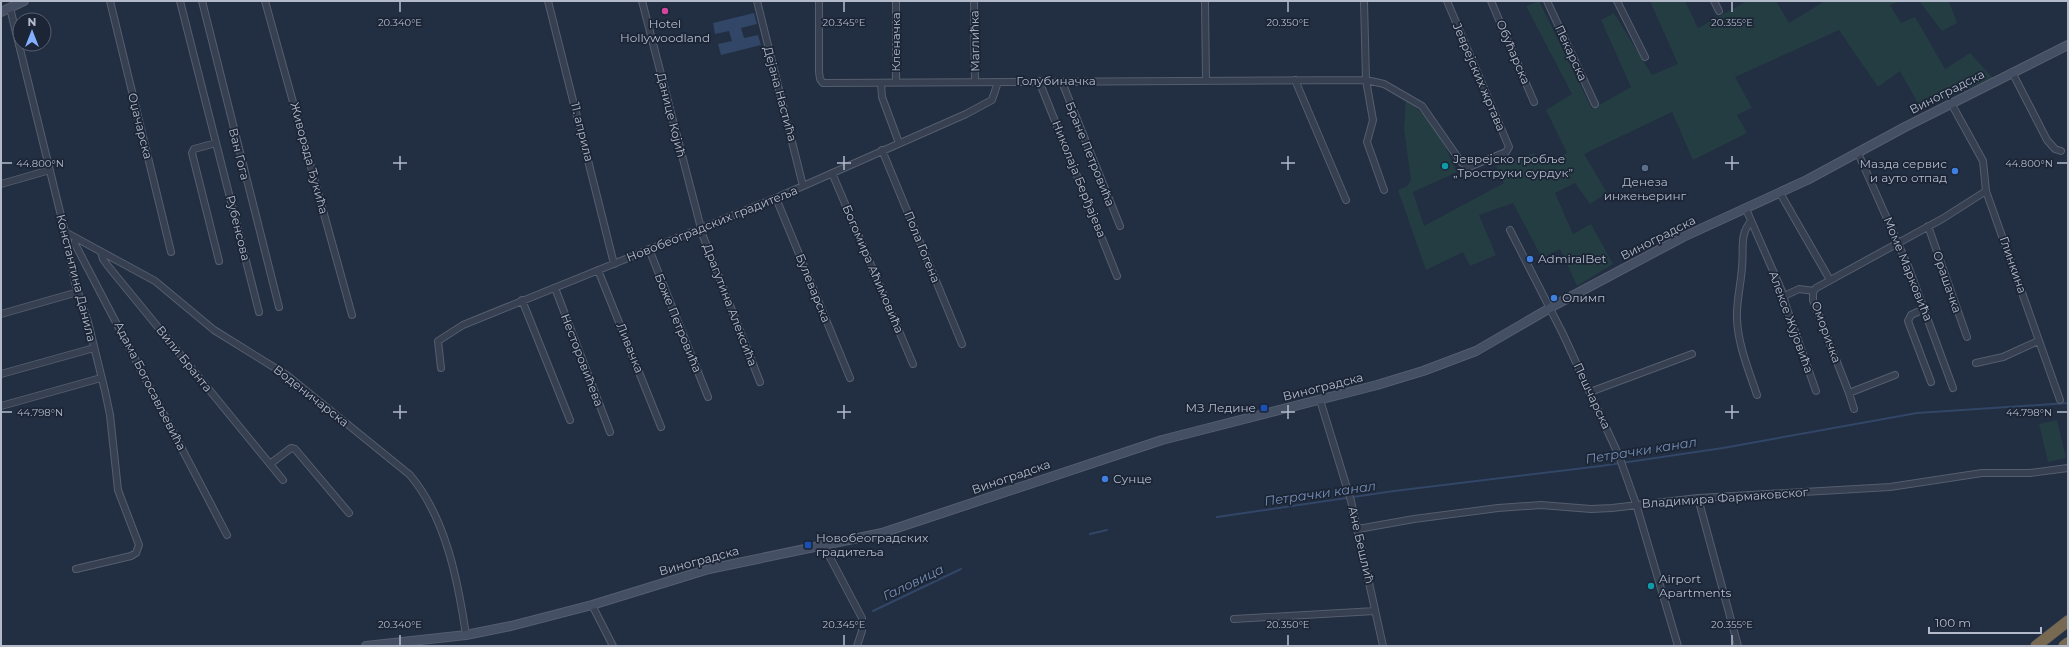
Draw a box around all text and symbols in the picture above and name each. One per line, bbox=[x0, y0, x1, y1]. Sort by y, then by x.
marker: Hotel Hollywoodland bbox=[660, 6, 670, 16]
street label: Маглићка bbox=[966, 10, 983, 72]
north arrow bbox=[12, 12, 52, 52]
street label: Кленачка bbox=[888, 12, 903, 72]
text: N bbox=[28, 15, 36, 29]
text: 20.340°E bbox=[378, 16, 422, 29]
place label: Hotel Hollywoodland bbox=[620, 16, 710, 45]
text: 20.345°E bbox=[822, 16, 866, 29]
text: 20.350°E bbox=[1266, 16, 1310, 29]
text: 20.355°E bbox=[1711, 16, 1753, 29]
street label: Обућарска bbox=[1493, 17, 1534, 86]
street label: Јеврејских жртава bbox=[1450, 20, 1509, 133]
street label: Пекарска bbox=[1552, 22, 1591, 83]
street label: Дејана Настића bbox=[761, 45, 800, 143]
street label: Виноградска bbox=[1907, 66, 1987, 117]
street label: Данице Којић bbox=[654, 71, 689, 159]
street label: Голубиначка bbox=[1016, 73, 1096, 88]
street label: Оџачарска bbox=[125, 91, 156, 161]
street label: Бране Петровића bbox=[1063, 99, 1118, 208]
street label: Живорада Ђукића bbox=[287, 100, 332, 215]
street label: 11. априла bbox=[568, 101, 597, 163]
street label: Николаја Берђајева bbox=[1049, 118, 1110, 240]
street label: Ван Гога bbox=[226, 126, 253, 181]
place label: Јеврејско гробље „Троструки сурдук” bbox=[1453, 151, 1573, 180]
place label: Мазда сервис и ауто отпад bbox=[1859, 156, 1947, 185]
text: 44.800°N bbox=[16, 157, 64, 170]
text: 44.800°N bbox=[2005, 157, 2053, 170]
marker: Јеврејско гробље „Троструки сурдук” bbox=[1440, 161, 1450, 171]
marker: Денеза инжењеринг bbox=[1640, 163, 1650, 173]
marker: Мазда сервис и ауто отпад bbox=[1950, 166, 1960, 176]
place label: Денеза инжењеринг bbox=[1604, 174, 1687, 203]
street label: Новобеоградских градитеља bbox=[624, 182, 800, 265]
street label: Рубенсова bbox=[223, 194, 254, 262]
street label: Богомира Аћимовића bbox=[840, 202, 907, 335]
street label: Пола Гогена bbox=[901, 209, 944, 285]
street label: Виноградска bbox=[1618, 212, 1698, 263]
street label: Константина Данила bbox=[53, 213, 100, 343]
street label: Моме Марковића bbox=[1881, 215, 1936, 323]
street label: Глинкина bbox=[1997, 234, 2030, 295]
street label: Драгутина Алексића bbox=[700, 241, 761, 368]
street label: Орашачка bbox=[1930, 249, 1965, 315]
street label: Булеварска bbox=[793, 251, 834, 325]
place label: AdmiralBet bbox=[1538, 251, 1607, 266]
marker: AdmiralBet bbox=[1525, 254, 1535, 264]
street label: Алексе Жујовића bbox=[1766, 269, 1817, 375]
street label: Боже Петровића bbox=[652, 271, 705, 375]
place label: Олимп bbox=[1562, 290, 1605, 305]
marker: Олимп bbox=[1549, 293, 1559, 303]
street label: Оморичка bbox=[1808, 299, 1845, 365]
street label: Несторовићева bbox=[558, 311, 607, 408]
street label: Адама Богосављевића bbox=[111, 319, 190, 453]
street label: Ливачка bbox=[614, 320, 647, 375]
street label: Вили Бранта bbox=[153, 323, 216, 395]
street label: Пешчарска bbox=[1571, 360, 1614, 431]
street label: Воденичарска bbox=[271, 362, 352, 430]
street label: Виноградска bbox=[1281, 369, 1365, 404]
place label: МЗ Ледине bbox=[1186, 400, 1256, 415]
marker: МЗ Ледине bbox=[1259, 403, 1269, 413]
text: 44.798°N bbox=[17, 406, 63, 419]
text: 44.798°N bbox=[2006, 406, 2052, 419]
water label: Петрачки канал bbox=[1584, 433, 1698, 467]
street label: Виноградска bbox=[969, 456, 1052, 497]
place label: Сунце bbox=[1113, 471, 1152, 486]
marker: Сунце bbox=[1100, 474, 1110, 484]
water label: Петрачки канал bbox=[1263, 477, 1377, 509]
street label: Владимира Фармаковског bbox=[1641, 484, 1809, 511]
street label: Ане Бешлић bbox=[1345, 505, 1378, 585]
place label: Новобеоградских градитеља bbox=[816, 530, 929, 559]
marker: Новобеоградских градитеља bbox=[803, 540, 813, 550]
street label: Виноградска bbox=[657, 543, 741, 578]
water label: Галовица bbox=[880, 560, 946, 604]
place label: Airport Apartments bbox=[1659, 571, 1732, 600]
marker: Airport Apartments bbox=[1646, 581, 1656, 591]
scale bar bbox=[1929, 609, 2041, 635]
text: 100 m bbox=[1935, 615, 1971, 630]
text: 20.340°E bbox=[378, 618, 422, 631]
text: 20.345°E bbox=[822, 618, 866, 631]
text: 20.350°E bbox=[1266, 618, 1310, 631]
text: 20.355°E bbox=[1711, 618, 1753, 631]

